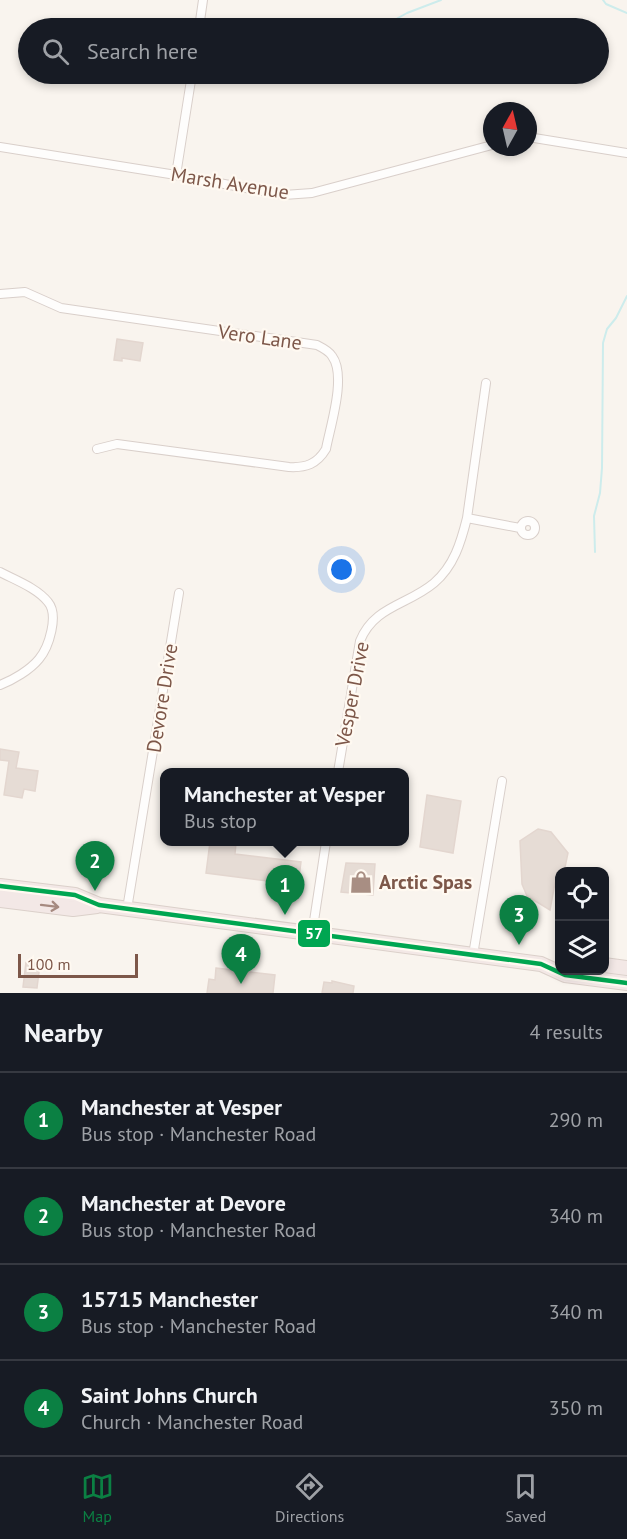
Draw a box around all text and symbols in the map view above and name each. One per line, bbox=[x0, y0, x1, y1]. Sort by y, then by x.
search box bbox=[18, 18, 609, 84]
icon: search bbox=[39, 35, 72, 68]
text: Search here bbox=[87, 37, 198, 65]
north arrow bbox=[483, 102, 537, 156]
street label: Marsh Avenue bbox=[169, 161, 291, 205]
street label: Vero Lane bbox=[216, 318, 303, 356]
your location bbox=[327, 555, 356, 584]
street label: Vesper Drive bbox=[329, 639, 375, 750]
street label: Devore Drive bbox=[141, 642, 183, 754]
popup bbox=[160, 768, 409, 846]
text: Manchester at Vesper bbox=[184, 780, 385, 808]
text: Bus stop bbox=[184, 808, 257, 834]
pin: 2 bbox=[76, 842, 115, 891]
pin: 1 bbox=[266, 866, 304, 915]
map controls bbox=[555, 867, 609, 975]
button: locate bbox=[555, 867, 609, 921]
shop icon: Arctic Spas bbox=[348, 869, 374, 895]
place label: Arctic Spas bbox=[379, 869, 472, 895]
pin: 3 bbox=[500, 896, 538, 945]
one-way arrow bbox=[39, 901, 59, 912]
line badge: 57 bbox=[297, 919, 331, 948]
button: layers bbox=[555, 921, 609, 975]
text: 57 bbox=[305, 923, 323, 943]
pin: 4 bbox=[222, 934, 260, 984]
scale bar bbox=[18, 951, 138, 978]
text: 100 m bbox=[27, 954, 70, 974]
text: Nearby bbox=[24, 1016, 102, 1049]
text: 4 results bbox=[530, 1019, 603, 1045]
text: Manchester at Vesper bbox=[81, 1093, 282, 1121]
text: 1 bbox=[38, 1107, 49, 1133]
text: 290 m bbox=[549, 1107, 603, 1133]
text: Bus stop · Manchester Road bbox=[81, 1121, 316, 1147]
text: Manchester at Devore bbox=[81, 1189, 286, 1217]
text: 2 bbox=[38, 1203, 49, 1229]
text: 340 m bbox=[549, 1203, 603, 1229]
text: Bus stop · Manchester Road bbox=[81, 1217, 316, 1243]
text: 15715 Manchester bbox=[81, 1285, 258, 1313]
text: 3 bbox=[38, 1299, 49, 1325]
text: 340 m bbox=[549, 1299, 603, 1325]
text: Bus stop · Manchester Road bbox=[81, 1313, 316, 1339]
text: Saint Johns Church bbox=[81, 1381, 258, 1409]
text: 4 bbox=[38, 1395, 49, 1421]
text: 350 m bbox=[549, 1395, 603, 1421]
text: Church · Manchester Road bbox=[81, 1409, 303, 1435]
tab: Map bbox=[81, 1470, 114, 1526]
tab: Directions bbox=[275, 1470, 344, 1526]
tab: Saved bbox=[506, 1470, 546, 1526]

